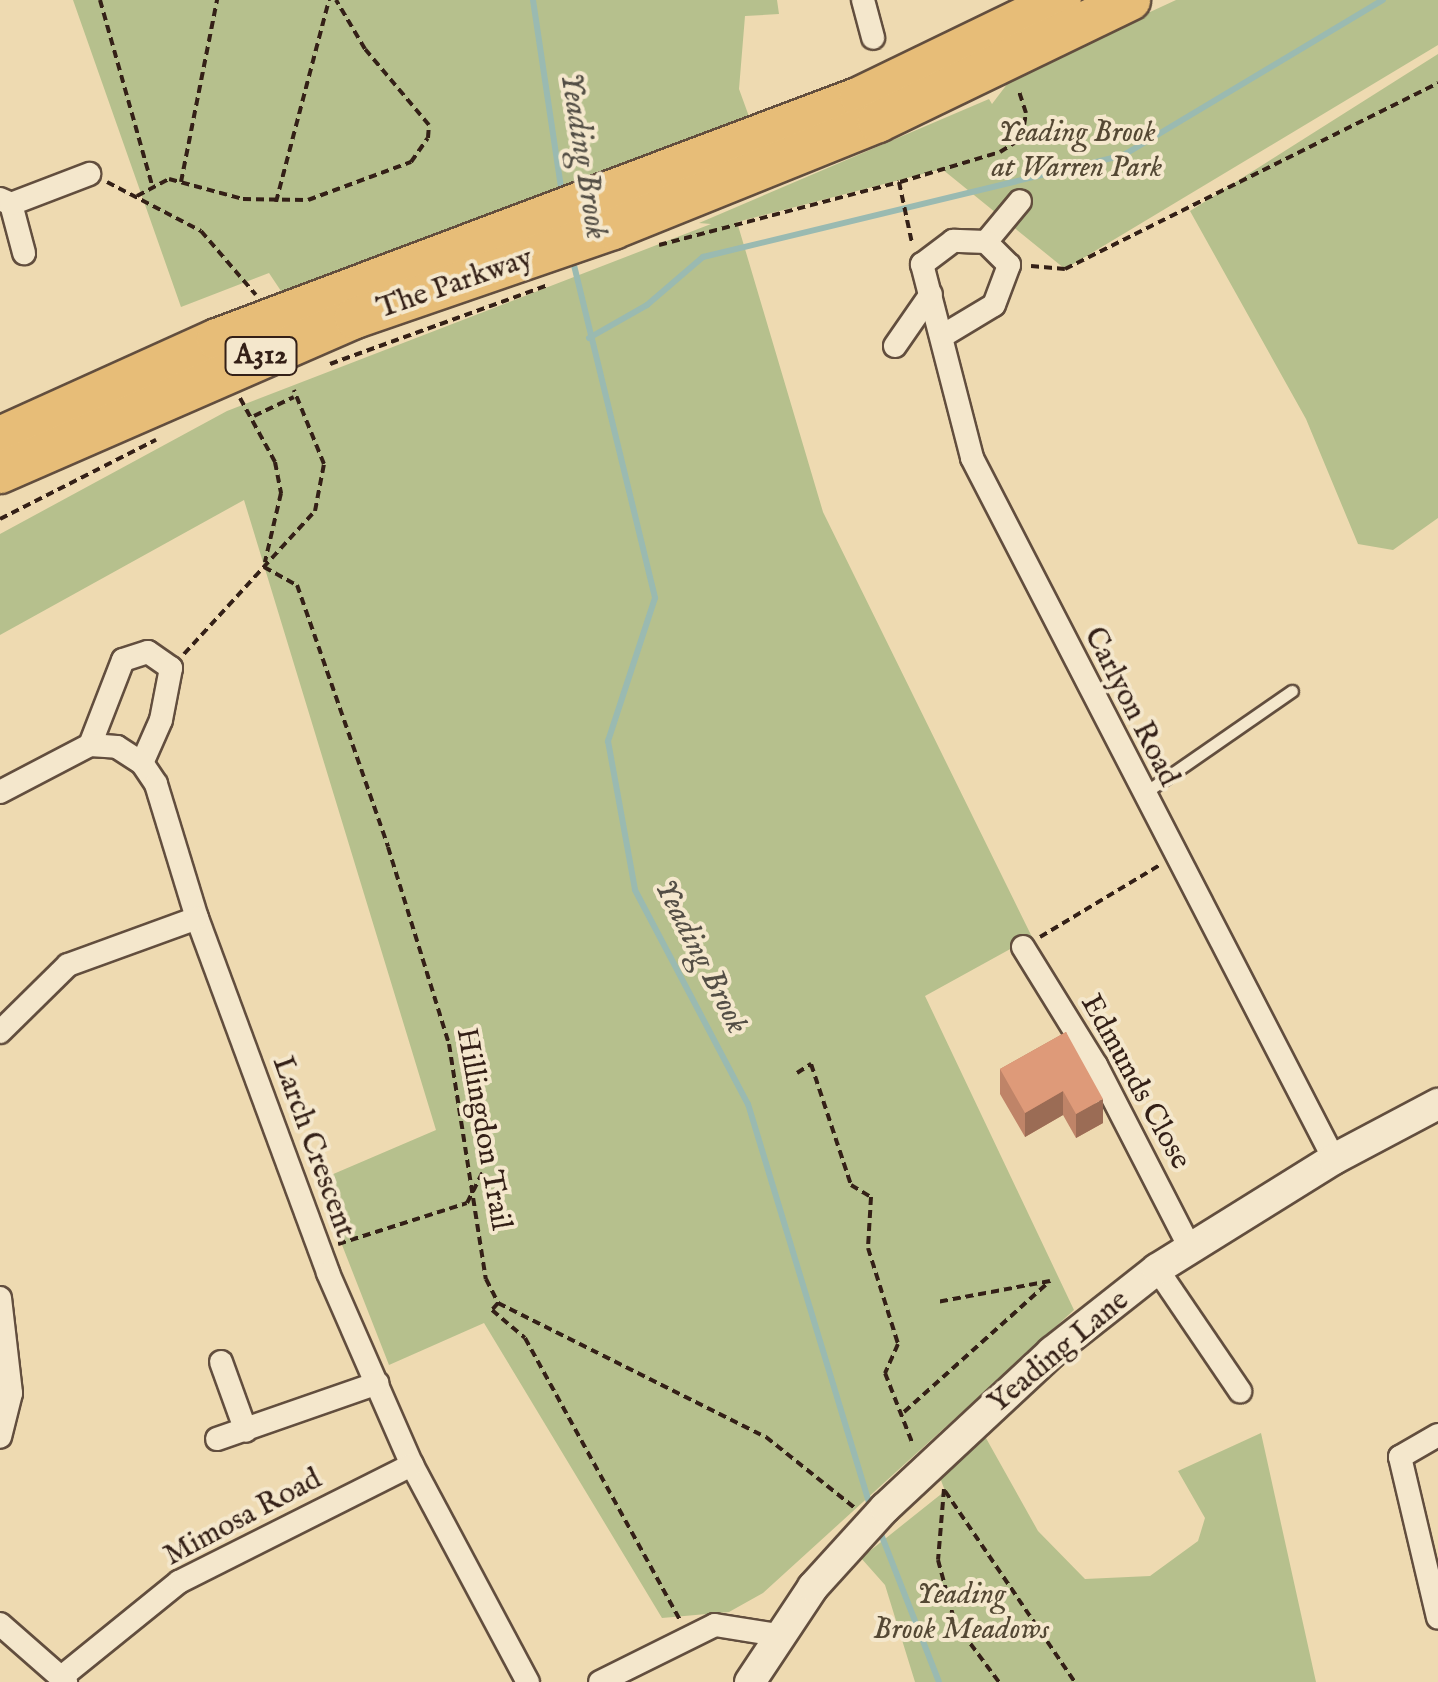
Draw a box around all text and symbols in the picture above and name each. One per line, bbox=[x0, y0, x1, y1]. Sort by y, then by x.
water label: Yeading Brook bbox=[550, 70, 614, 242]
park label: Yeading Brook at Warren Park bbox=[992, 115, 1162, 186]
street label: The Parkway bbox=[372, 241, 538, 327]
road number: A312 bbox=[224, 333, 298, 379]
street label: Carlyon Road bbox=[1075, 621, 1187, 793]
water label: Yeading Brook bbox=[645, 873, 755, 1041]
street label: Edmunds Close bbox=[1072, 988, 1198, 1176]
street label: Hillingdon Trail bbox=[447, 1025, 519, 1233]
street label: Larch Crescent bbox=[264, 1051, 362, 1243]
street label: Yeading Lane bbox=[981, 1283, 1137, 1421]
street label: Mimosa Road bbox=[158, 1461, 328, 1575]
park label: Yeading Brook Meadows bbox=[873, 1577, 1049, 1648]

